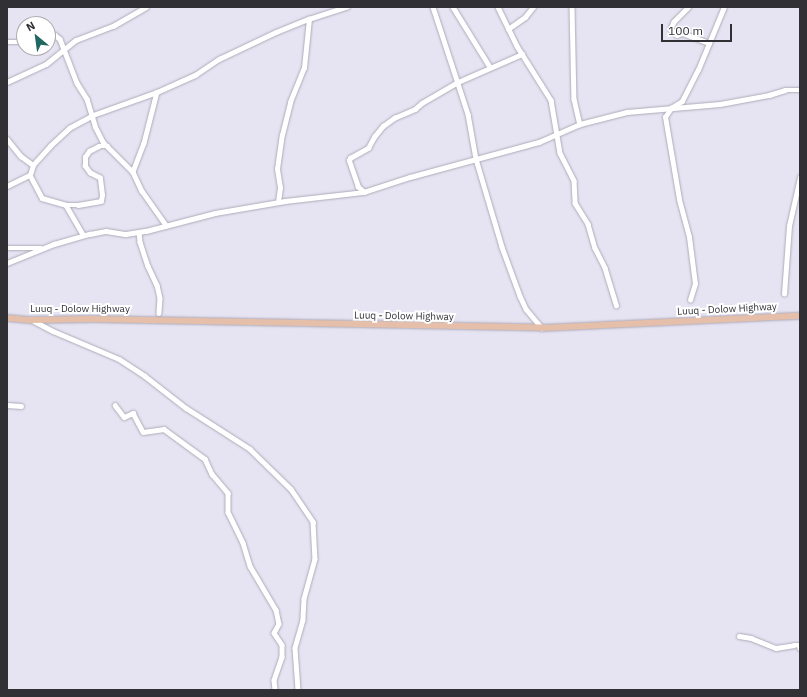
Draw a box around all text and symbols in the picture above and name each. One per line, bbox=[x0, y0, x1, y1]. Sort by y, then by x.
north arrow bbox=[16, 16, 56, 56]
scale bar bbox=[663, 16, 734, 42]
text: N bbox=[24, 18, 38, 34]
text: 100 m bbox=[668, 23, 703, 38]
street label: Luuq - Dolow Highway bbox=[677, 300, 777, 318]
street label: Luuq - Dolow Highway bbox=[30, 303, 130, 315]
street label: Luuq - Dolow Highway bbox=[354, 309, 454, 323]

